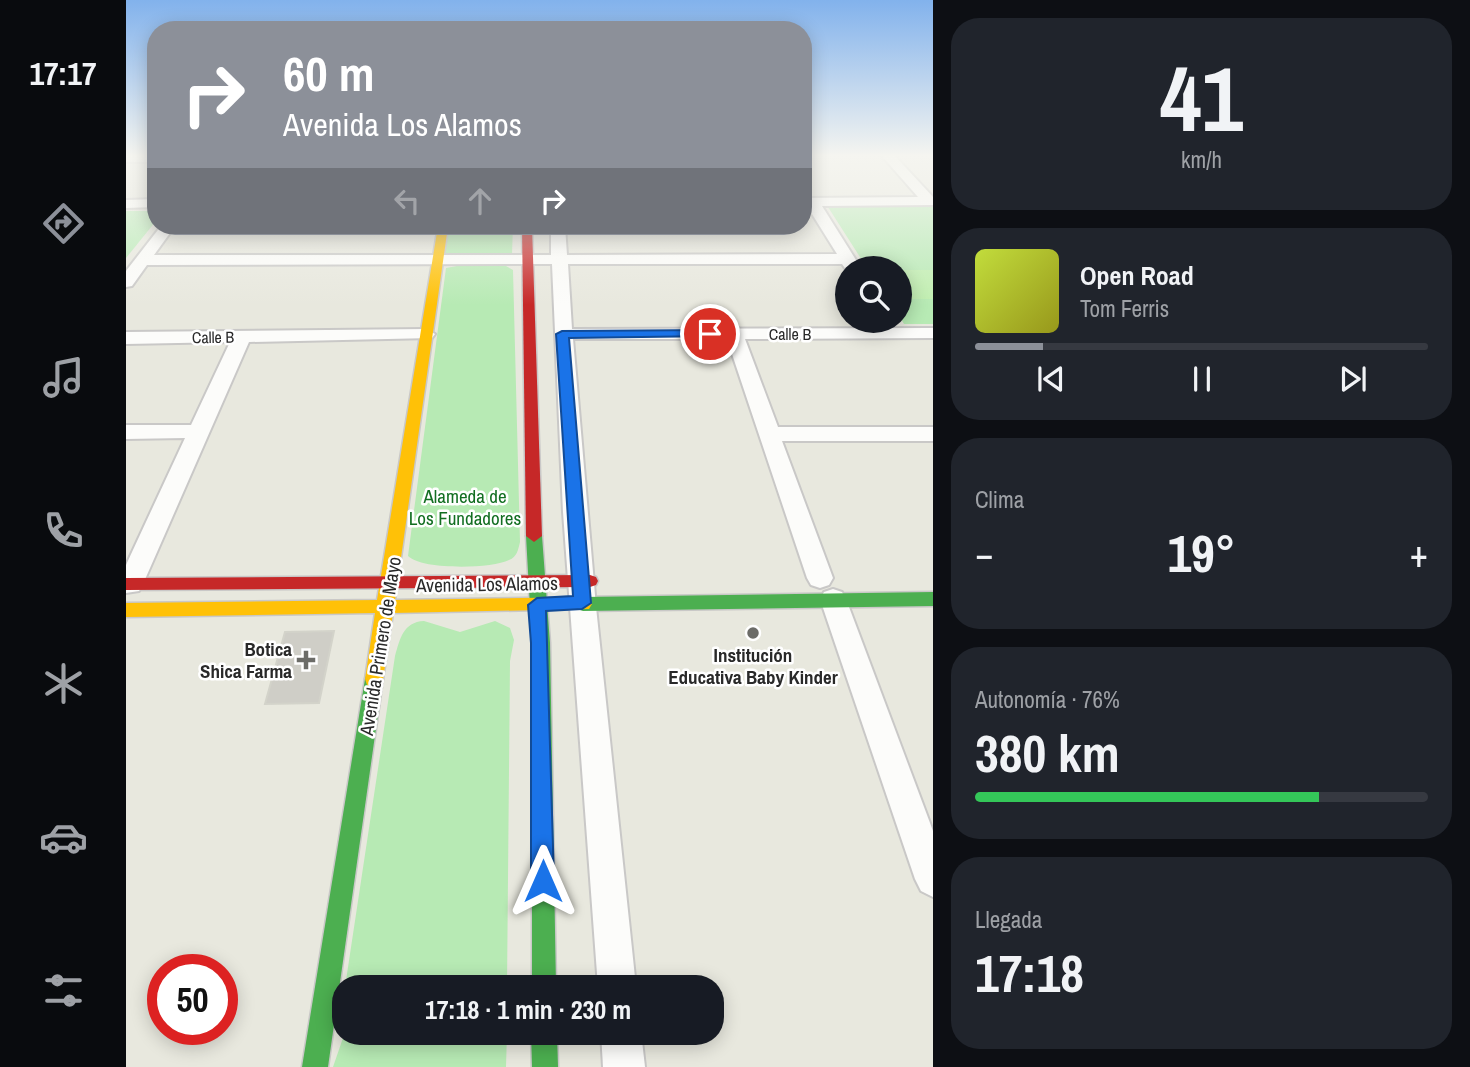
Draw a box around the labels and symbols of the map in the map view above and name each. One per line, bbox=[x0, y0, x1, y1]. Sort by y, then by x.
pin bbox=[680, 304, 740, 364]
street label: Calle B bbox=[769, 323, 811, 345]
street label: Calle B bbox=[192, 326, 235, 348]
park label: Alameda de Los Fundadores bbox=[409, 483, 521, 531]
street label: Avenida Primero de Mayo bbox=[353, 555, 407, 738]
street label: Avenida Los Alamos bbox=[415, 570, 558, 598]
marker: Institución Educativa Baby Kinder bbox=[745, 625, 761, 641]
place label: Botica Shica Farma bbox=[200, 636, 292, 684]
place label: Institución Educativa Baby Kinder bbox=[668, 642, 838, 690]
marker: Botica Shica Farma bbox=[298, 652, 314, 668]
position arrow bbox=[506, 844, 580, 918]
speed limit sign: 50 bbox=[147, 954, 238, 1045]

